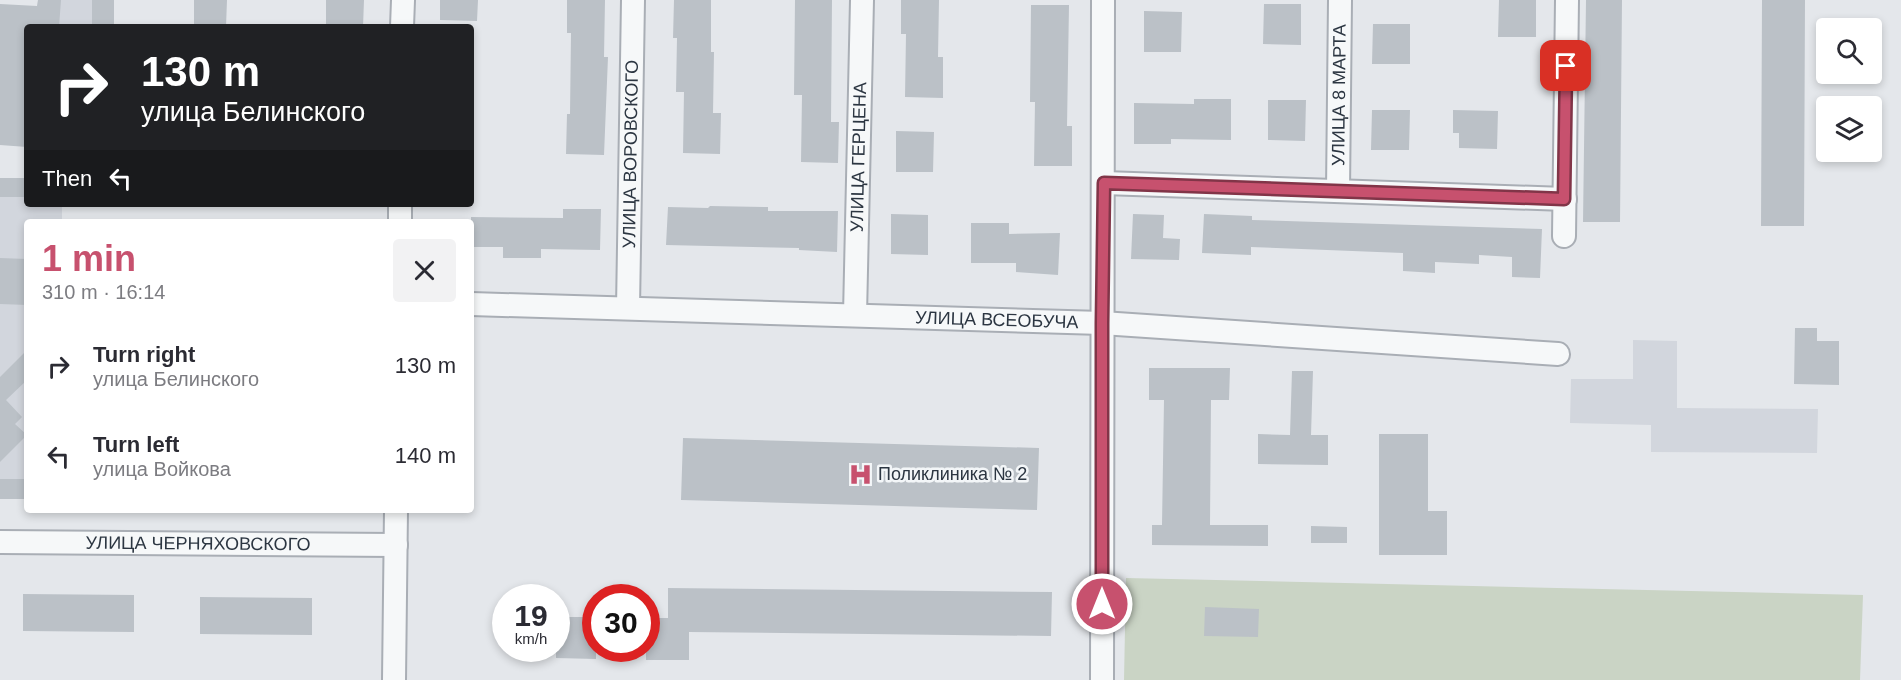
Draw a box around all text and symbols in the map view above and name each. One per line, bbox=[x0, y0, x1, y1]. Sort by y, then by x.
map controls bbox=[1816, 18, 1882, 162]
button: search bbox=[1816, 18, 1882, 84]
street label: УЛИЦА 8 МАРТА bbox=[1328, 24, 1350, 166]
pin bbox=[1540, 40, 1591, 91]
icon: right bbox=[42, 48, 120, 126]
text: 130 m bbox=[141, 48, 260, 95]
icon: arrive bbox=[1549, 49, 1582, 82]
street label: УЛИЦА ВОРОВСКОГО bbox=[619, 60, 642, 248]
street label: УЛИЦА ГЕРЦЕНА bbox=[847, 82, 870, 232]
button: layers bbox=[1816, 96, 1882, 162]
text: улица Белинского bbox=[141, 97, 365, 127]
icon: left bbox=[104, 162, 137, 195]
text: Then bbox=[42, 166, 92, 191]
text: 1 min bbox=[42, 238, 136, 279]
button: close bbox=[393, 239, 456, 302]
text: 310 m · 16:14 bbox=[42, 281, 165, 303]
street label: УЛИЦА ВСЕОБУЧА bbox=[915, 307, 1079, 332]
text: Turn right bbox=[93, 342, 195, 367]
icon: right bbox=[42, 350, 75, 383]
text: 130 m bbox=[395, 353, 456, 378]
text: улица Белинского bbox=[93, 368, 259, 390]
text: Turn left bbox=[93, 432, 179, 457]
icon: left bbox=[42, 440, 75, 473]
text: 140 m bbox=[395, 443, 456, 468]
text: улица Войкова bbox=[93, 458, 231, 480]
hospital icon: Поликлиника № 2 bbox=[847, 461, 873, 487]
place label: Поликлиника № 2 bbox=[878, 464, 1027, 484]
street label: УЛИЦА ЧЕРНЯХОВСКОГО bbox=[85, 533, 311, 554]
position arrow bbox=[1070, 572, 1134, 636]
speed limit sign: 30 bbox=[582, 584, 660, 662]
text: 19 bbox=[514, 599, 548, 632]
text: km/h bbox=[515, 630, 547, 647]

